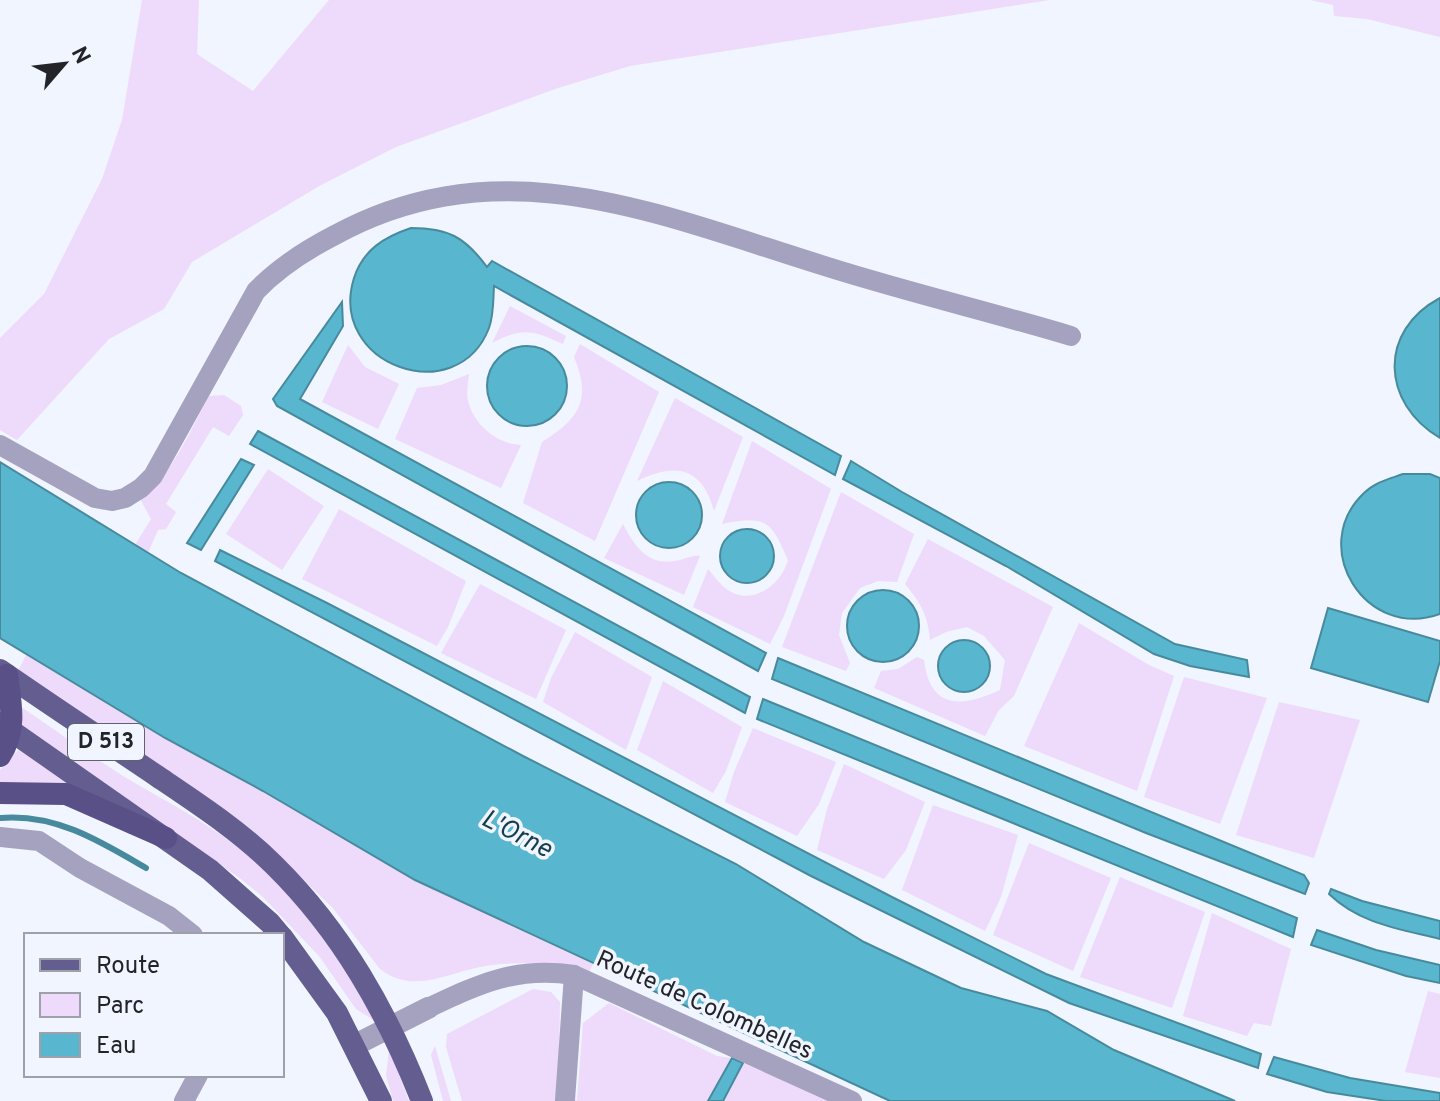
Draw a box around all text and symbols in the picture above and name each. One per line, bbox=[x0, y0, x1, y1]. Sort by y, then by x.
north arrow bbox=[24, 24, 104, 104]
text: N bbox=[64, 42, 95, 69]
road number: D 513 bbox=[68, 724, 144, 760]
water label: L'Orne bbox=[475, 803, 557, 867]
legend bbox=[24, 933, 284, 1077]
street label: Route de Colombelles bbox=[591, 945, 817, 1067]
text: Route bbox=[96, 952, 160, 982]
text: Parc bbox=[96, 992, 144, 1022]
text: Eau bbox=[96, 1032, 136, 1062]

